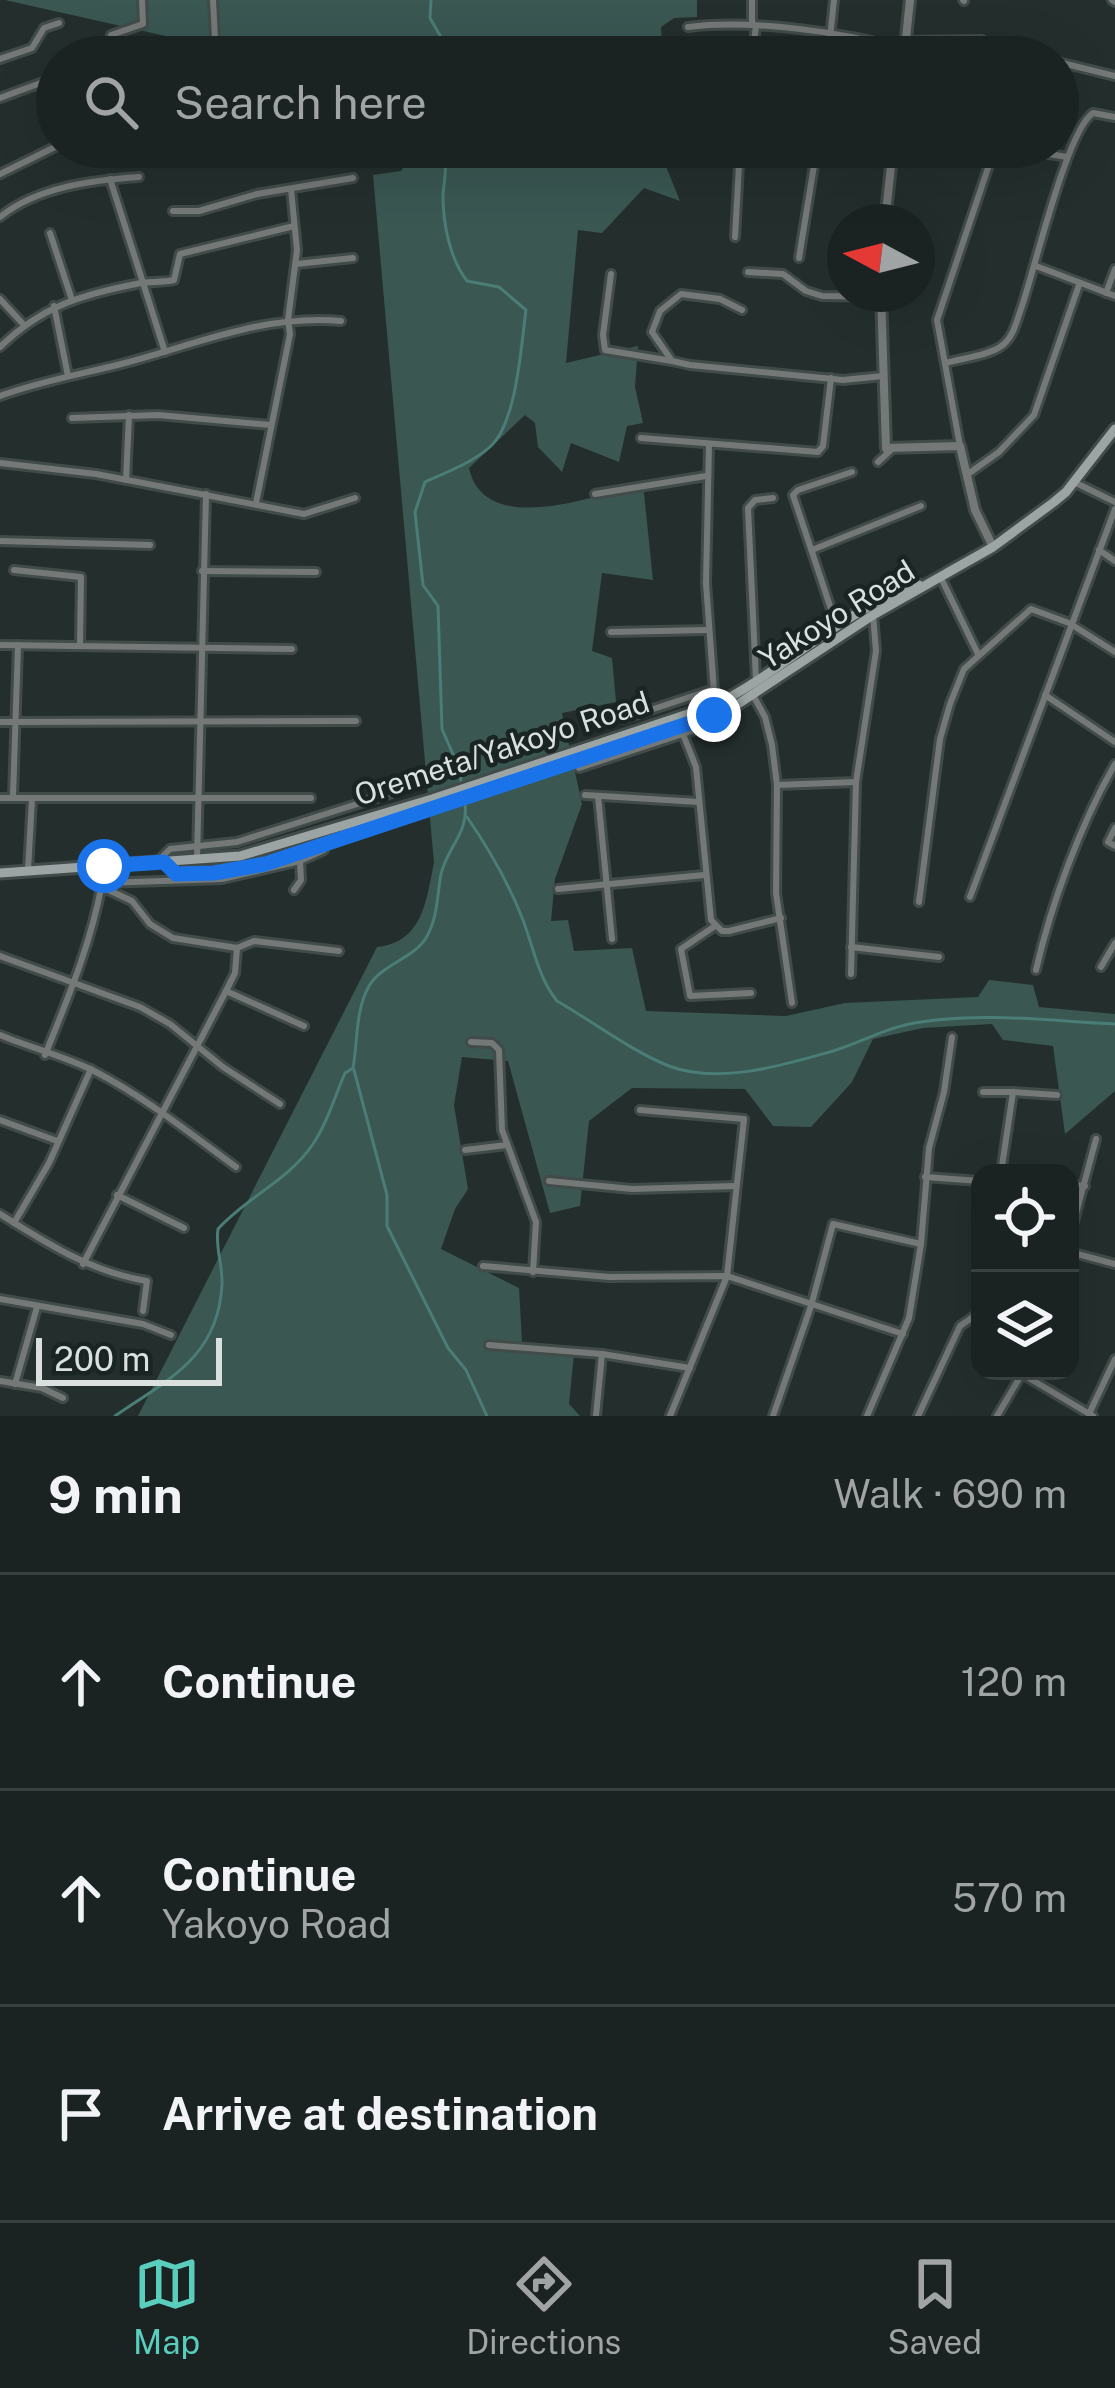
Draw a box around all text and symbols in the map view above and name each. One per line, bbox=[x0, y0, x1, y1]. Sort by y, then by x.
search box bbox=[36, 36, 1079, 168]
icon: search bbox=[78, 69, 144, 135]
text: Search here bbox=[174, 76, 427, 129]
north arrow bbox=[827, 204, 935, 312]
street label: Yakoyo Road bbox=[752, 552, 921, 676]
street label: Oremeta/Yakoyo Road bbox=[350, 683, 654, 813]
route end bbox=[687, 688, 741, 742]
route start bbox=[77, 839, 131, 893]
map controls bbox=[971, 1164, 1079, 1380]
button: locate bbox=[971, 1164, 1079, 1272]
button: layers bbox=[971, 1272, 1079, 1380]
scale bar bbox=[36, 1332, 222, 1385]
text: 200 m bbox=[54, 1340, 150, 1378]
text: 9 min bbox=[48, 1465, 183, 1524]
text: Walk · 690 m bbox=[834, 1471, 1067, 1517]
icon: ahead bbox=[48, 1649, 114, 1715]
text: Continue bbox=[162, 1655, 356, 1708]
text: 120 m bbox=[961, 1659, 1067, 1705]
text: Continue bbox=[162, 1848, 356, 1901]
icon: ahead bbox=[48, 1865, 114, 1931]
text: 570 m bbox=[952, 1875, 1067, 1921]
text: Yakoyo Road bbox=[162, 1901, 392, 1947]
icon: arrive bbox=[48, 2081, 114, 2147]
text: Arrive at destination bbox=[162, 2087, 598, 2140]
tab: Map bbox=[133, 2251, 200, 2361]
tab: Directions bbox=[466, 2251, 621, 2361]
tab: Saved bbox=[888, 2251, 982, 2361]

